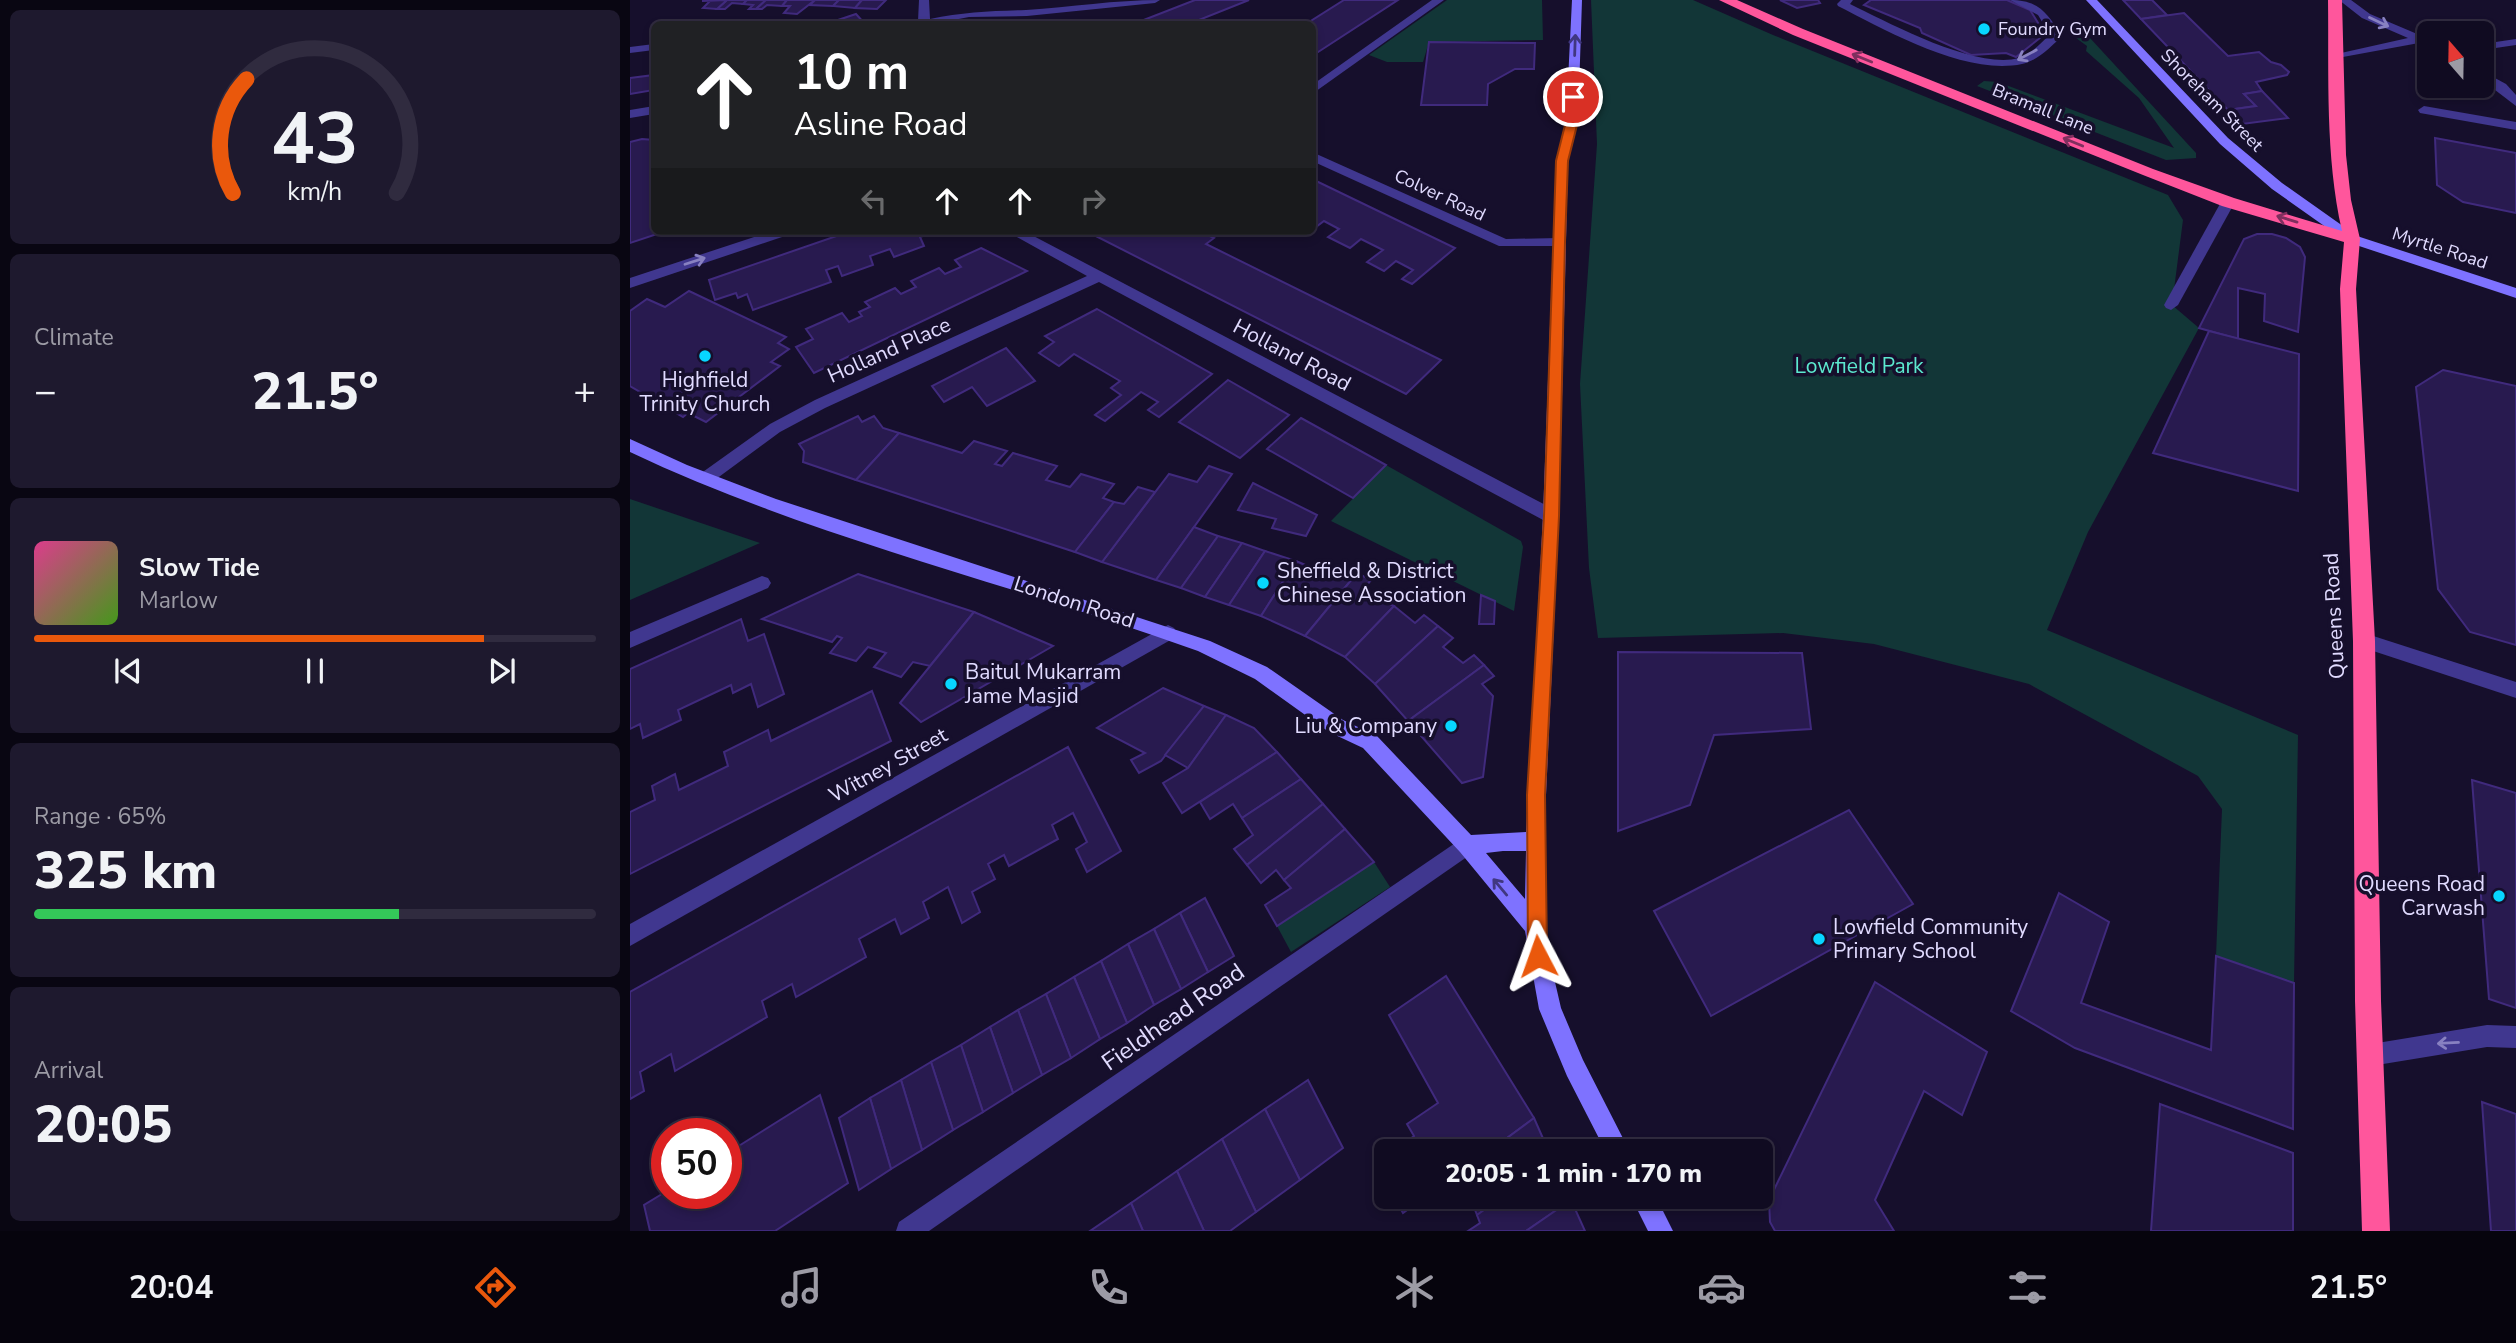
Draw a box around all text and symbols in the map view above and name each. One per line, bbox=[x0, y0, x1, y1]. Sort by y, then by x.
one-way arrow bbox=[2367, 16, 2389, 29]
place label: Foundry Gym bbox=[1998, 17, 2107, 41]
marker: Foundry Gym bbox=[1976, 21, 1992, 37]
north arrow bbox=[2417, 21, 2494, 98]
map controls bbox=[2417, 21, 2494, 98]
one-way arrow bbox=[1569, 34, 1582, 57]
text: 10 m bbox=[794, 39, 909, 106]
street label: Shoreham Street bbox=[2155, 43, 2269, 157]
icon: ahead bbox=[679, 49, 770, 140]
one-way arrow bbox=[2017, 49, 2037, 63]
one-way arrow bbox=[1851, 50, 1873, 63]
pin bbox=[1543, 67, 1603, 127]
icon: arrive bbox=[1554, 78, 1592, 116]
street label: Bramall Lane bbox=[1989, 78, 2097, 140]
text: 43 bbox=[271, 89, 359, 189]
text: Asline Road bbox=[794, 103, 967, 146]
one-way arrow bbox=[2062, 135, 2084, 148]
street label: Colver Road bbox=[1390, 163, 1490, 227]
text: km/h bbox=[287, 175, 343, 209]
icon: left bbox=[855, 182, 893, 220]
icon: ahead bbox=[928, 182, 966, 220]
icon: ahead bbox=[1001, 182, 1039, 220]
icon: right bbox=[1074, 182, 1112, 220]
one-way arrow bbox=[2276, 212, 2298, 225]
street label: Myrtle Road bbox=[2389, 221, 2491, 275]
one-way arrow bbox=[683, 254, 705, 266]
street label: Holland Place bbox=[823, 310, 955, 390]
street label: Holland Road bbox=[1228, 312, 1356, 398]
text: Climate bbox=[34, 322, 114, 353]
marker: Highfield Trinity Church bbox=[697, 348, 713, 364]
park label: Lowfield Park bbox=[1794, 352, 1924, 380]
text: 21.5° bbox=[251, 356, 379, 427]
text: − bbox=[34, 366, 57, 417]
text: + bbox=[573, 366, 596, 417]
place label: Highfield Trinity Church bbox=[640, 366, 770, 418]
text: Slow Tide bbox=[139, 550, 260, 585]
street label: Queens Road bbox=[2317, 552, 2351, 680]
place label: Sheffield & District Chinese Association bbox=[1277, 557, 1466, 609]
street label: London Road bbox=[1010, 569, 1138, 635]
marker: Sheffield & District Chinese Association bbox=[1255, 575, 1271, 591]
text: Marlow bbox=[139, 585, 218, 616]
icon: previous bbox=[109, 652, 147, 690]
icon: pause bbox=[296, 652, 334, 690]
icon: next bbox=[483, 652, 521, 690]
place label: Baitul Mukarram Jame Masjid bbox=[964, 658, 1121, 710]
marker: Baitul Mukarram Jame Masjid bbox=[943, 676, 959, 692]
place label: Liu & Company bbox=[1295, 712, 1437, 740]
marker: Liu & Company bbox=[1443, 718, 1459, 734]
street label: Witney Street bbox=[824, 720, 953, 809]
text: Range · 65% bbox=[34, 801, 166, 832]
text: 325 km bbox=[34, 835, 217, 906]
place label: Queens Road Carwash bbox=[2358, 870, 2485, 922]
one-way arrow bbox=[1492, 878, 1508, 896]
marker: Queens Road Carwash bbox=[2491, 888, 2507, 904]
place label: Lowfield Community Primary School bbox=[1833, 913, 2028, 965]
position arrow bbox=[1501, 919, 1575, 993]
marker: Lowfield Community Primary School bbox=[1811, 931, 1827, 947]
street label: Fieldhead Road bbox=[1095, 956, 1251, 1078]
one-way arrow bbox=[2437, 1036, 2460, 1049]
text: Arrival bbox=[34, 1055, 103, 1086]
text: 20:05 bbox=[34, 1089, 172, 1160]
speed limit sign: 50 bbox=[651, 1118, 742, 1209]
text: 20:05 · 1 min · 170 m bbox=[1445, 1156, 1702, 1191]
icon: directions bbox=[471, 1263, 520, 1312]
icon: music bbox=[777, 1263, 826, 1312]
icon: phone bbox=[1084, 1263, 1133, 1312]
icon: climate bbox=[1390, 1263, 1439, 1312]
icon: car bbox=[1697, 1263, 1746, 1312]
icon: filters bbox=[2003, 1263, 2052, 1312]
text: 20:04 bbox=[129, 1266, 213, 1309]
text: 21.5° bbox=[2310, 1266, 2387, 1309]

